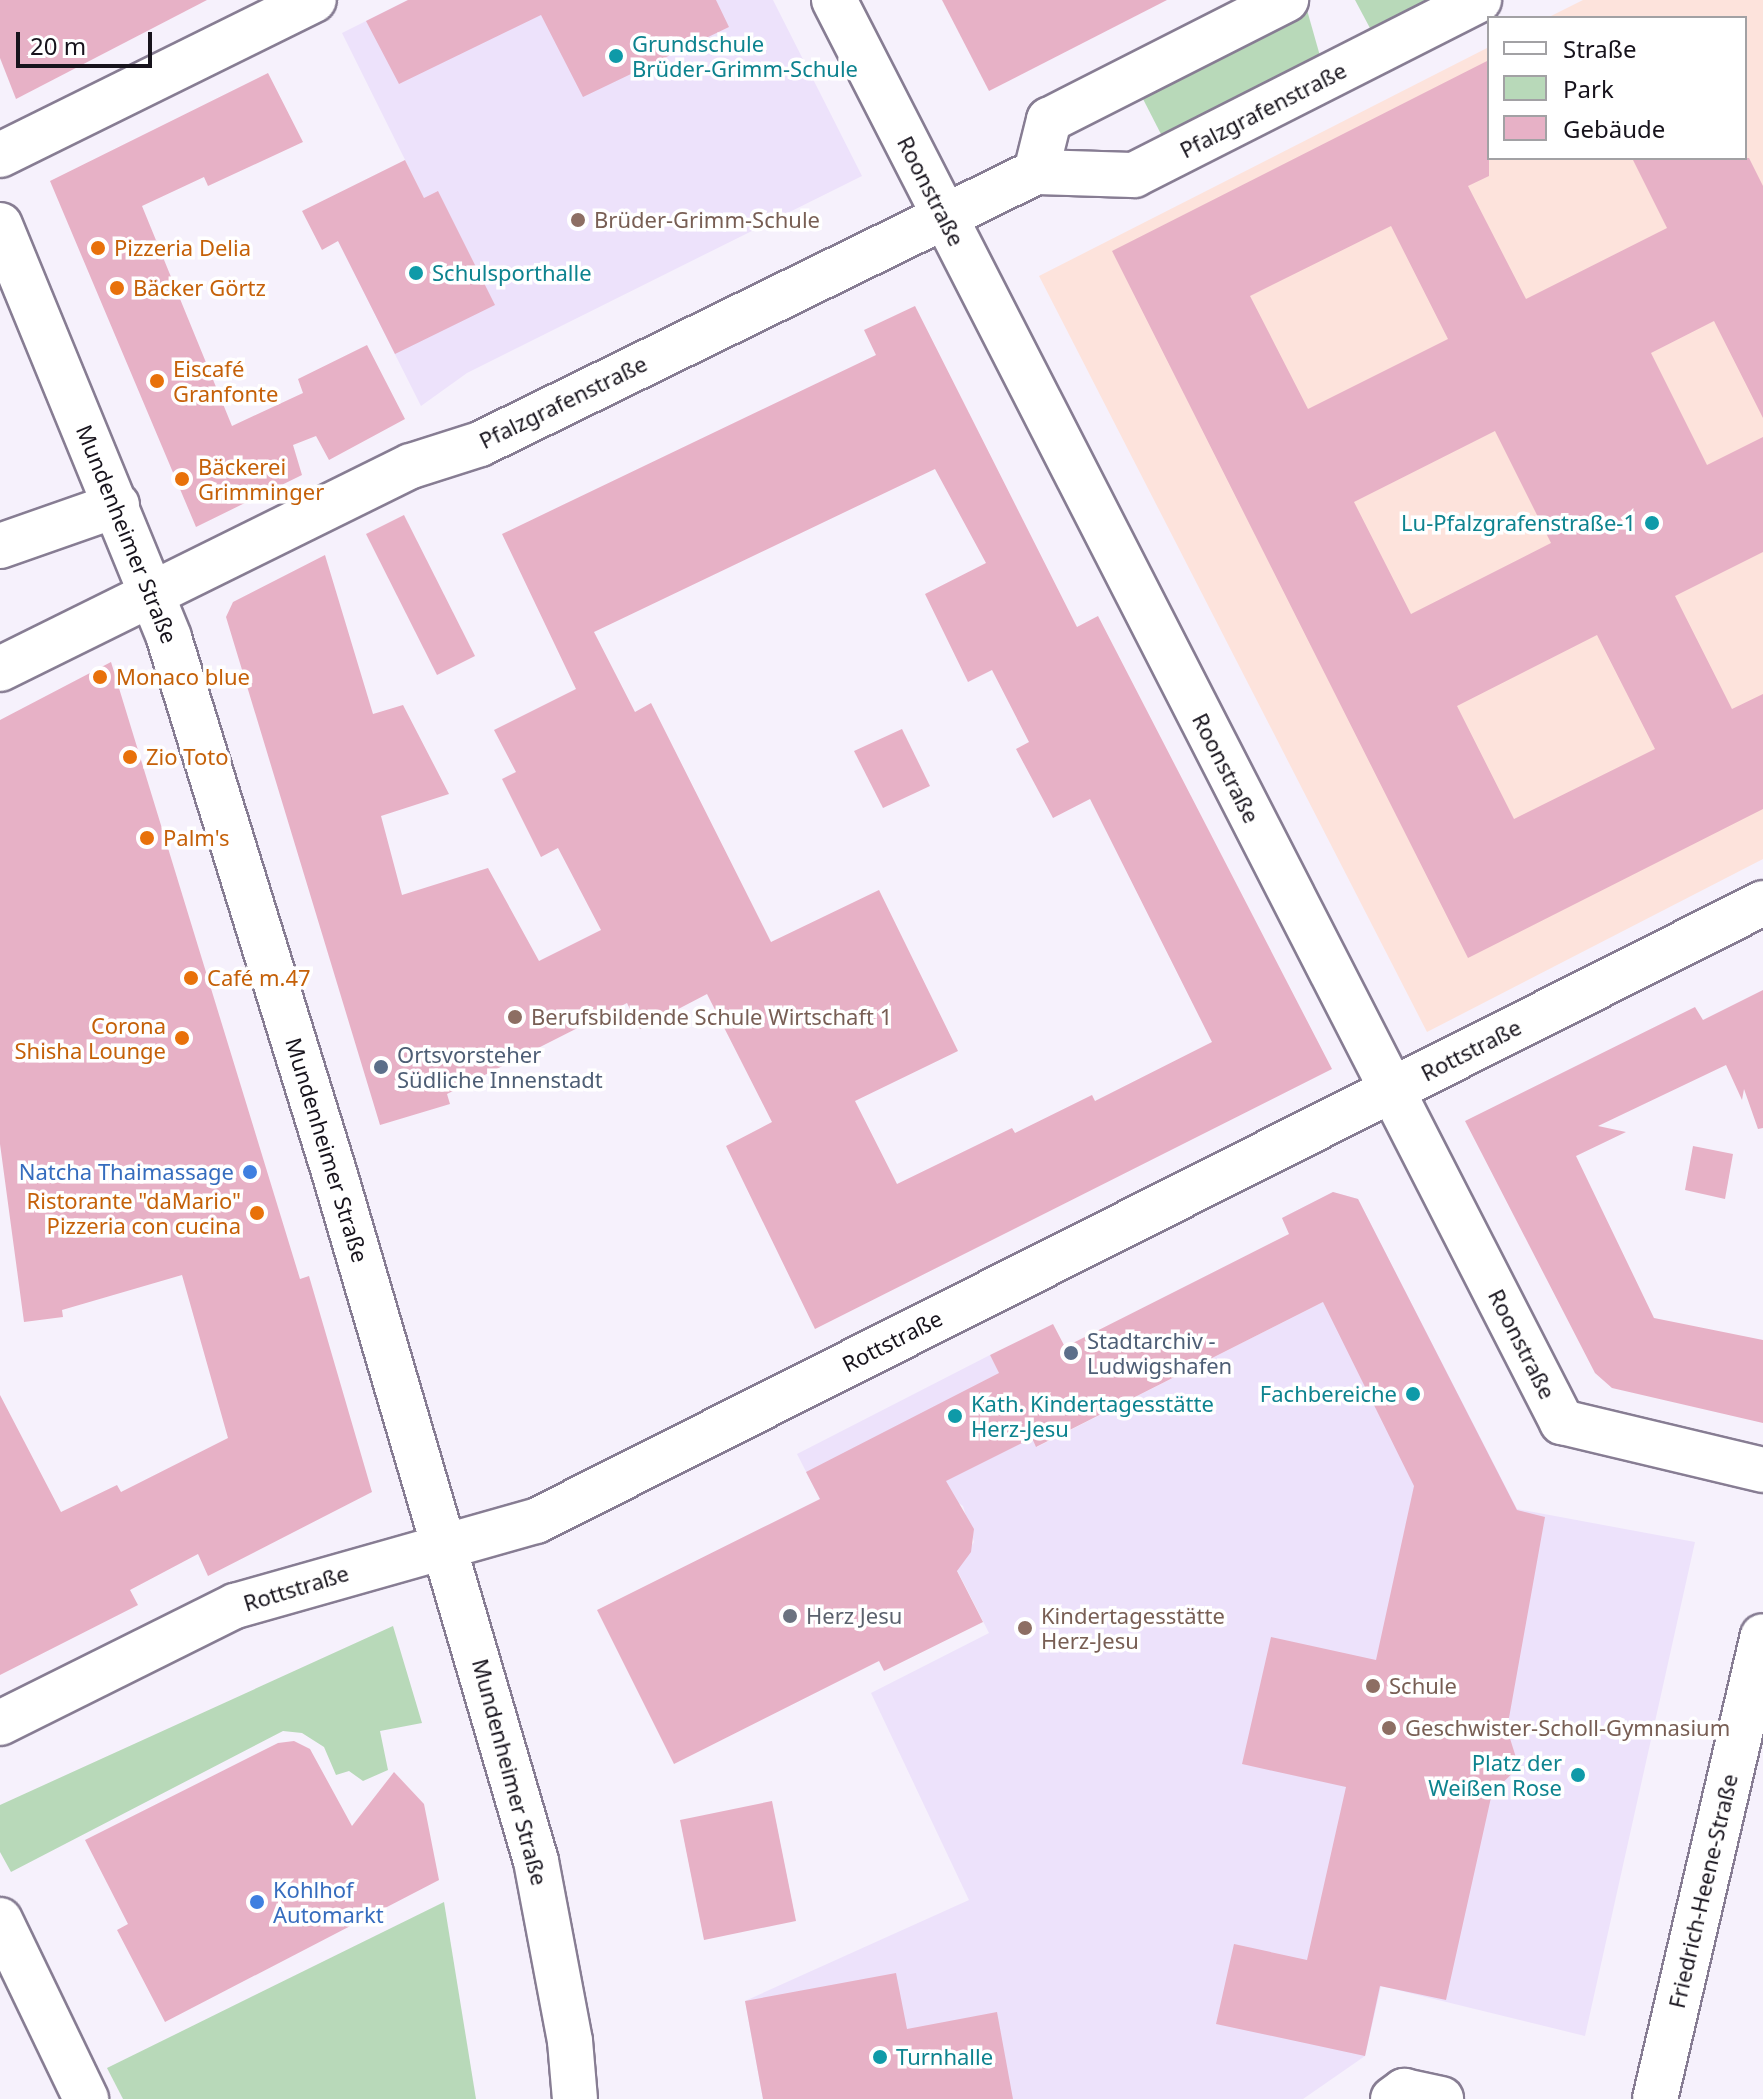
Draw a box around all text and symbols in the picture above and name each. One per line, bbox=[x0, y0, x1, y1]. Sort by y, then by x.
scale bar bbox=[20, 16, 156, 66]
legend bbox=[1487, 16, 1747, 160]
text: 20 m bbox=[30, 29, 86, 62]
place label: Grundschule Brüder-Grimm-Schule bbox=[632, 30, 858, 82]
text: Straße bbox=[1563, 32, 1636, 65]
marker: Grundschule Brüder-Grimm-Schule bbox=[607, 47, 625, 65]
street label: Pfalzgrafenstraße bbox=[1175, 57, 1351, 163]
text: Park bbox=[1563, 72, 1614, 105]
text: Gebäude bbox=[1563, 112, 1665, 145]
street label: Roonstraße bbox=[892, 132, 970, 250]
place label: Brüder-Grimm-Schule bbox=[594, 207, 820, 233]
marker: Brüder-Grimm-Schule bbox=[569, 211, 587, 229]
place label: Pizzeria Delia bbox=[114, 235, 251, 261]
marker: Pizzeria Delia bbox=[89, 239, 107, 257]
place label: Schulsporthalle bbox=[432, 260, 592, 286]
marker: Schulsporthalle bbox=[407, 264, 425, 282]
place label: Bäcker Görtz bbox=[133, 275, 266, 301]
marker: Bäcker Görtz bbox=[108, 279, 126, 297]
street label: Pfalzgrafenstraße bbox=[475, 350, 651, 454]
place label: Eiscafé Granfonte bbox=[173, 355, 278, 406]
marker: Eiscafé Granfonte bbox=[148, 372, 166, 390]
street label: Mundenheimer Straße bbox=[71, 421, 183, 647]
place label: Bäckerei Grimminger bbox=[198, 453, 324, 504]
marker: Bäckerei Grimminger bbox=[173, 470, 191, 488]
place label: Lu-Pfalzgrafenstraße-1 bbox=[1401, 510, 1636, 536]
marker: Lu-Pfalzgrafenstraße-1 bbox=[1643, 514, 1661, 532]
place label: Monaco blue bbox=[116, 664, 250, 690]
marker: Monaco blue bbox=[91, 668, 109, 686]
street label: Roonstraße bbox=[1187, 709, 1265, 827]
place label: Zio Toto bbox=[146, 744, 229, 770]
marker: Zio Toto bbox=[121, 748, 139, 766]
place label: Palm's bbox=[163, 825, 230, 851]
marker: Palm's bbox=[138, 829, 156, 847]
place label: Café m.47 bbox=[207, 965, 311, 991]
marker: Café m.47 bbox=[182, 969, 200, 987]
place label: Berufsbildende Schule Wirtschaft 1 bbox=[531, 1004, 892, 1030]
marker: Berufsbildende Schule Wirtschaft 1 bbox=[506, 1008, 524, 1026]
place label: Corona Shisha Lounge bbox=[14, 1012, 166, 1064]
street label: Rottstraße bbox=[1417, 1014, 1525, 1086]
marker: Corona Shisha Lounge bbox=[173, 1029, 191, 1047]
street label: Mundenheimer Straße bbox=[280, 1035, 374, 1265]
place label: Ortsvorsteher Südliche Innenstadt bbox=[397, 1041, 603, 1092]
marker: Ortsvorsteher Südliche Innenstadt bbox=[372, 1058, 390, 1076]
place label: Natcha Thaimassage bbox=[19, 1159, 234, 1185]
marker: Natcha Thaimassage bbox=[241, 1163, 259, 1181]
place label: Ristorante "daMario" Pizzeria con cucina bbox=[27, 1187, 241, 1238]
marker: Ristorante "daMario" Pizzeria con cucina bbox=[248, 1204, 266, 1222]
street label: Roonstraße bbox=[1483, 1285, 1561, 1403]
street label: Rottstraße bbox=[838, 1305, 946, 1377]
place label: Stadtarchiv - Ludwigshafen bbox=[1087, 1327, 1232, 1378]
marker: Stadtarchiv - Ludwigshafen bbox=[1062, 1344, 1080, 1362]
place label: Fachbereiche bbox=[1260, 1381, 1397, 1407]
marker: Fachbereiche bbox=[1404, 1385, 1422, 1403]
place label: Kath. Kindertagesstätte Herz-Jesu bbox=[971, 1390, 1214, 1442]
marker: Kath. Kindertagesstätte Herz-Jesu bbox=[946, 1407, 964, 1425]
street label: Rottstraße bbox=[240, 1559, 352, 1617]
place label: Kindertagesstätte Herz-Jesu bbox=[1041, 1602, 1225, 1654]
place label: Herz Jesu bbox=[806, 1603, 902, 1629]
marker: Herz Jesu bbox=[781, 1607, 799, 1625]
marker: Kindertagesstätte Herz-Jesu bbox=[1016, 1619, 1034, 1637]
street label: Mundenheimer Straße bbox=[467, 1656, 553, 1888]
place label: Schule bbox=[1389, 1673, 1457, 1699]
marker: Schule bbox=[1364, 1677, 1382, 1695]
place label: Geschwister-Scholl-Gymnasium bbox=[1405, 1715, 1730, 1741]
marker: Geschwister-Scholl-Gymnasium bbox=[1380, 1719, 1398, 1737]
place label: Platz der Weißen Rose bbox=[1428, 1749, 1562, 1800]
marker: Platz der Weißen Rose bbox=[1569, 1766, 1587, 1784]
street label: Friedrich-Heene-Straße bbox=[1663, 1771, 1743, 2011]
place label: Kohlhof Automarkt bbox=[273, 1876, 384, 1928]
marker: Kohlhof Automarkt bbox=[248, 1893, 266, 1911]
place label: Turnhalle bbox=[896, 2044, 993, 2070]
marker: Turnhalle bbox=[871, 2048, 889, 2066]

